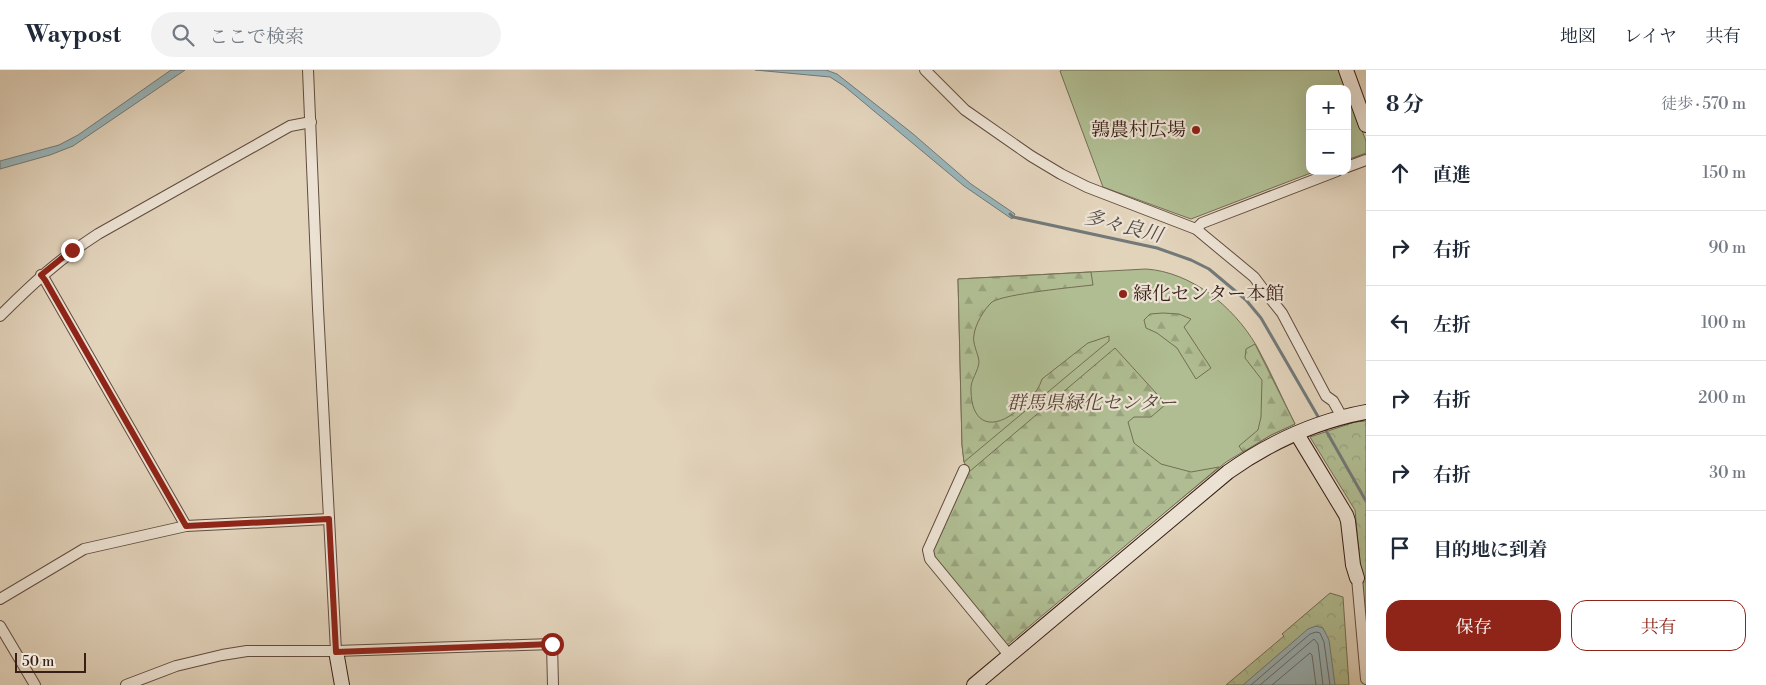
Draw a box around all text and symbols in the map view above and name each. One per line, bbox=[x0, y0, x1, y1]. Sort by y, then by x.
search box bbox=[151, 12, 501, 57]
text: Waypost bbox=[25, 20, 121, 50]
icon: search bbox=[169, 21, 197, 49]
text: ここで検索 bbox=[209, 25, 304, 49]
text: 地図 bbox=[1560, 25, 1596, 48]
text: レイヤ bbox=[1624, 25, 1677, 48]
text: 共有 bbox=[1705, 25, 1741, 48]
map controls bbox=[1306, 85, 1351, 175]
button: + bbox=[1306, 85, 1351, 130]
text: 8 分 bbox=[1386, 92, 1424, 118]
text: 徒歩 · 570 m bbox=[1661, 94, 1746, 114]
place label: 鶉農村広場 bbox=[1091, 118, 1186, 142]
marker: 鶉農村広場 bbox=[1190, 124, 1202, 136]
button: − bbox=[1306, 130, 1351, 175]
icon: ahead bbox=[1386, 159, 1414, 187]
text: 直進 bbox=[1433, 163, 1471, 187]
text: 150 m bbox=[1702, 163, 1746, 183]
water label: 多々良川 bbox=[1081, 205, 1167, 249]
icon: right bbox=[1386, 234, 1414, 262]
text: 右折 bbox=[1433, 238, 1471, 262]
text: 90 m bbox=[1708, 238, 1746, 258]
route end bbox=[61, 239, 84, 262]
place label: 緑化センター本館 bbox=[1133, 282, 1284, 306]
marker: 緑化センター本館 bbox=[1117, 288, 1129, 300]
icon: left bbox=[1386, 309, 1414, 337]
text: 左折 bbox=[1433, 313, 1471, 337]
text: 100 m bbox=[1701, 313, 1746, 333]
icon: right bbox=[1386, 384, 1414, 412]
text: 右折 bbox=[1433, 388, 1471, 412]
text: 200 m bbox=[1698, 388, 1746, 408]
park label: 群馬県緑化センター bbox=[1007, 391, 1177, 415]
icon: right bbox=[1386, 459, 1414, 487]
text: 右折 bbox=[1433, 463, 1471, 487]
text: 30 m bbox=[1709, 463, 1746, 483]
icon: arrive bbox=[1386, 534, 1414, 562]
text: 目的地に到着 bbox=[1433, 538, 1547, 562]
button: 保存 bbox=[1386, 600, 1561, 651]
button: 共有 bbox=[1571, 600, 1746, 651]
route start bbox=[541, 633, 564, 656]
scale bar bbox=[15, 650, 86, 673]
text: 50 m bbox=[22, 653, 54, 671]

